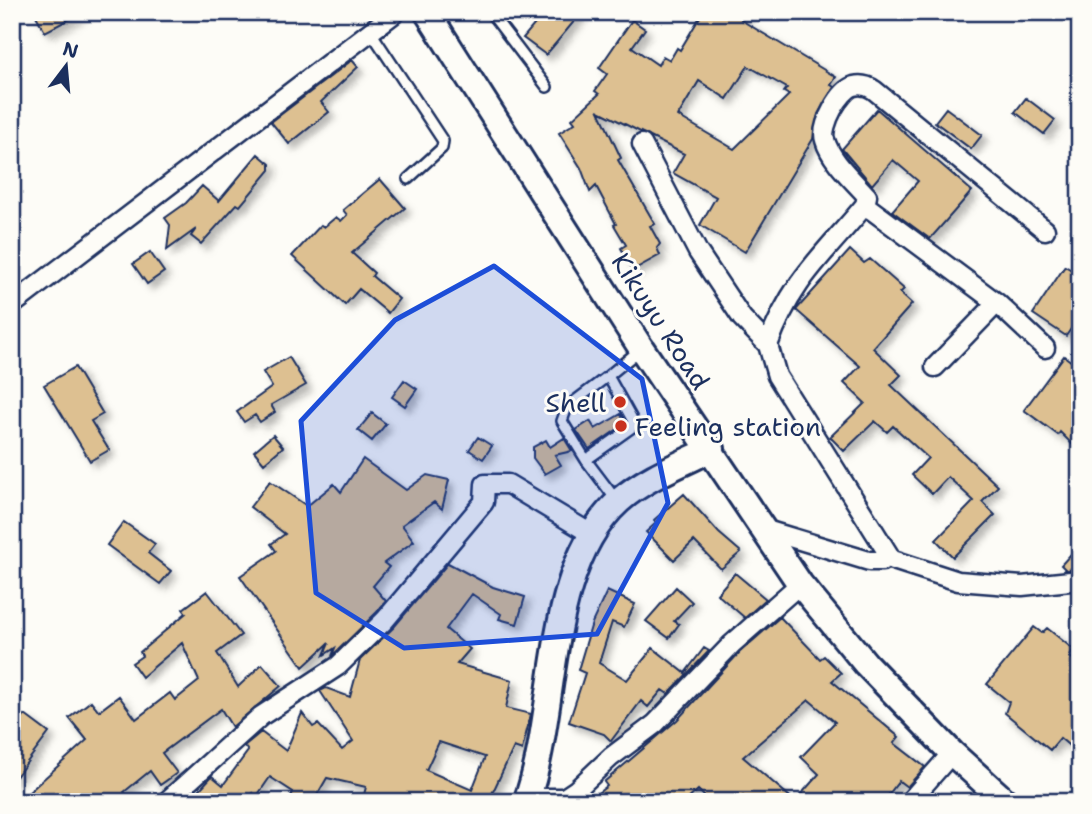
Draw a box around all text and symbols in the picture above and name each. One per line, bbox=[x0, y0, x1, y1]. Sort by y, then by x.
north arrow bbox=[32, 32, 102, 102]
text: N bbox=[60, 36, 81, 64]
street label: Kikuyu Road bbox=[604, 246, 718, 396]
place label: Shell bbox=[546, 385, 606, 420]
marker: Shell bbox=[612, 394, 628, 410]
place label: Feeling station bbox=[635, 409, 821, 444]
marker: Feeling station bbox=[613, 418, 629, 434]

